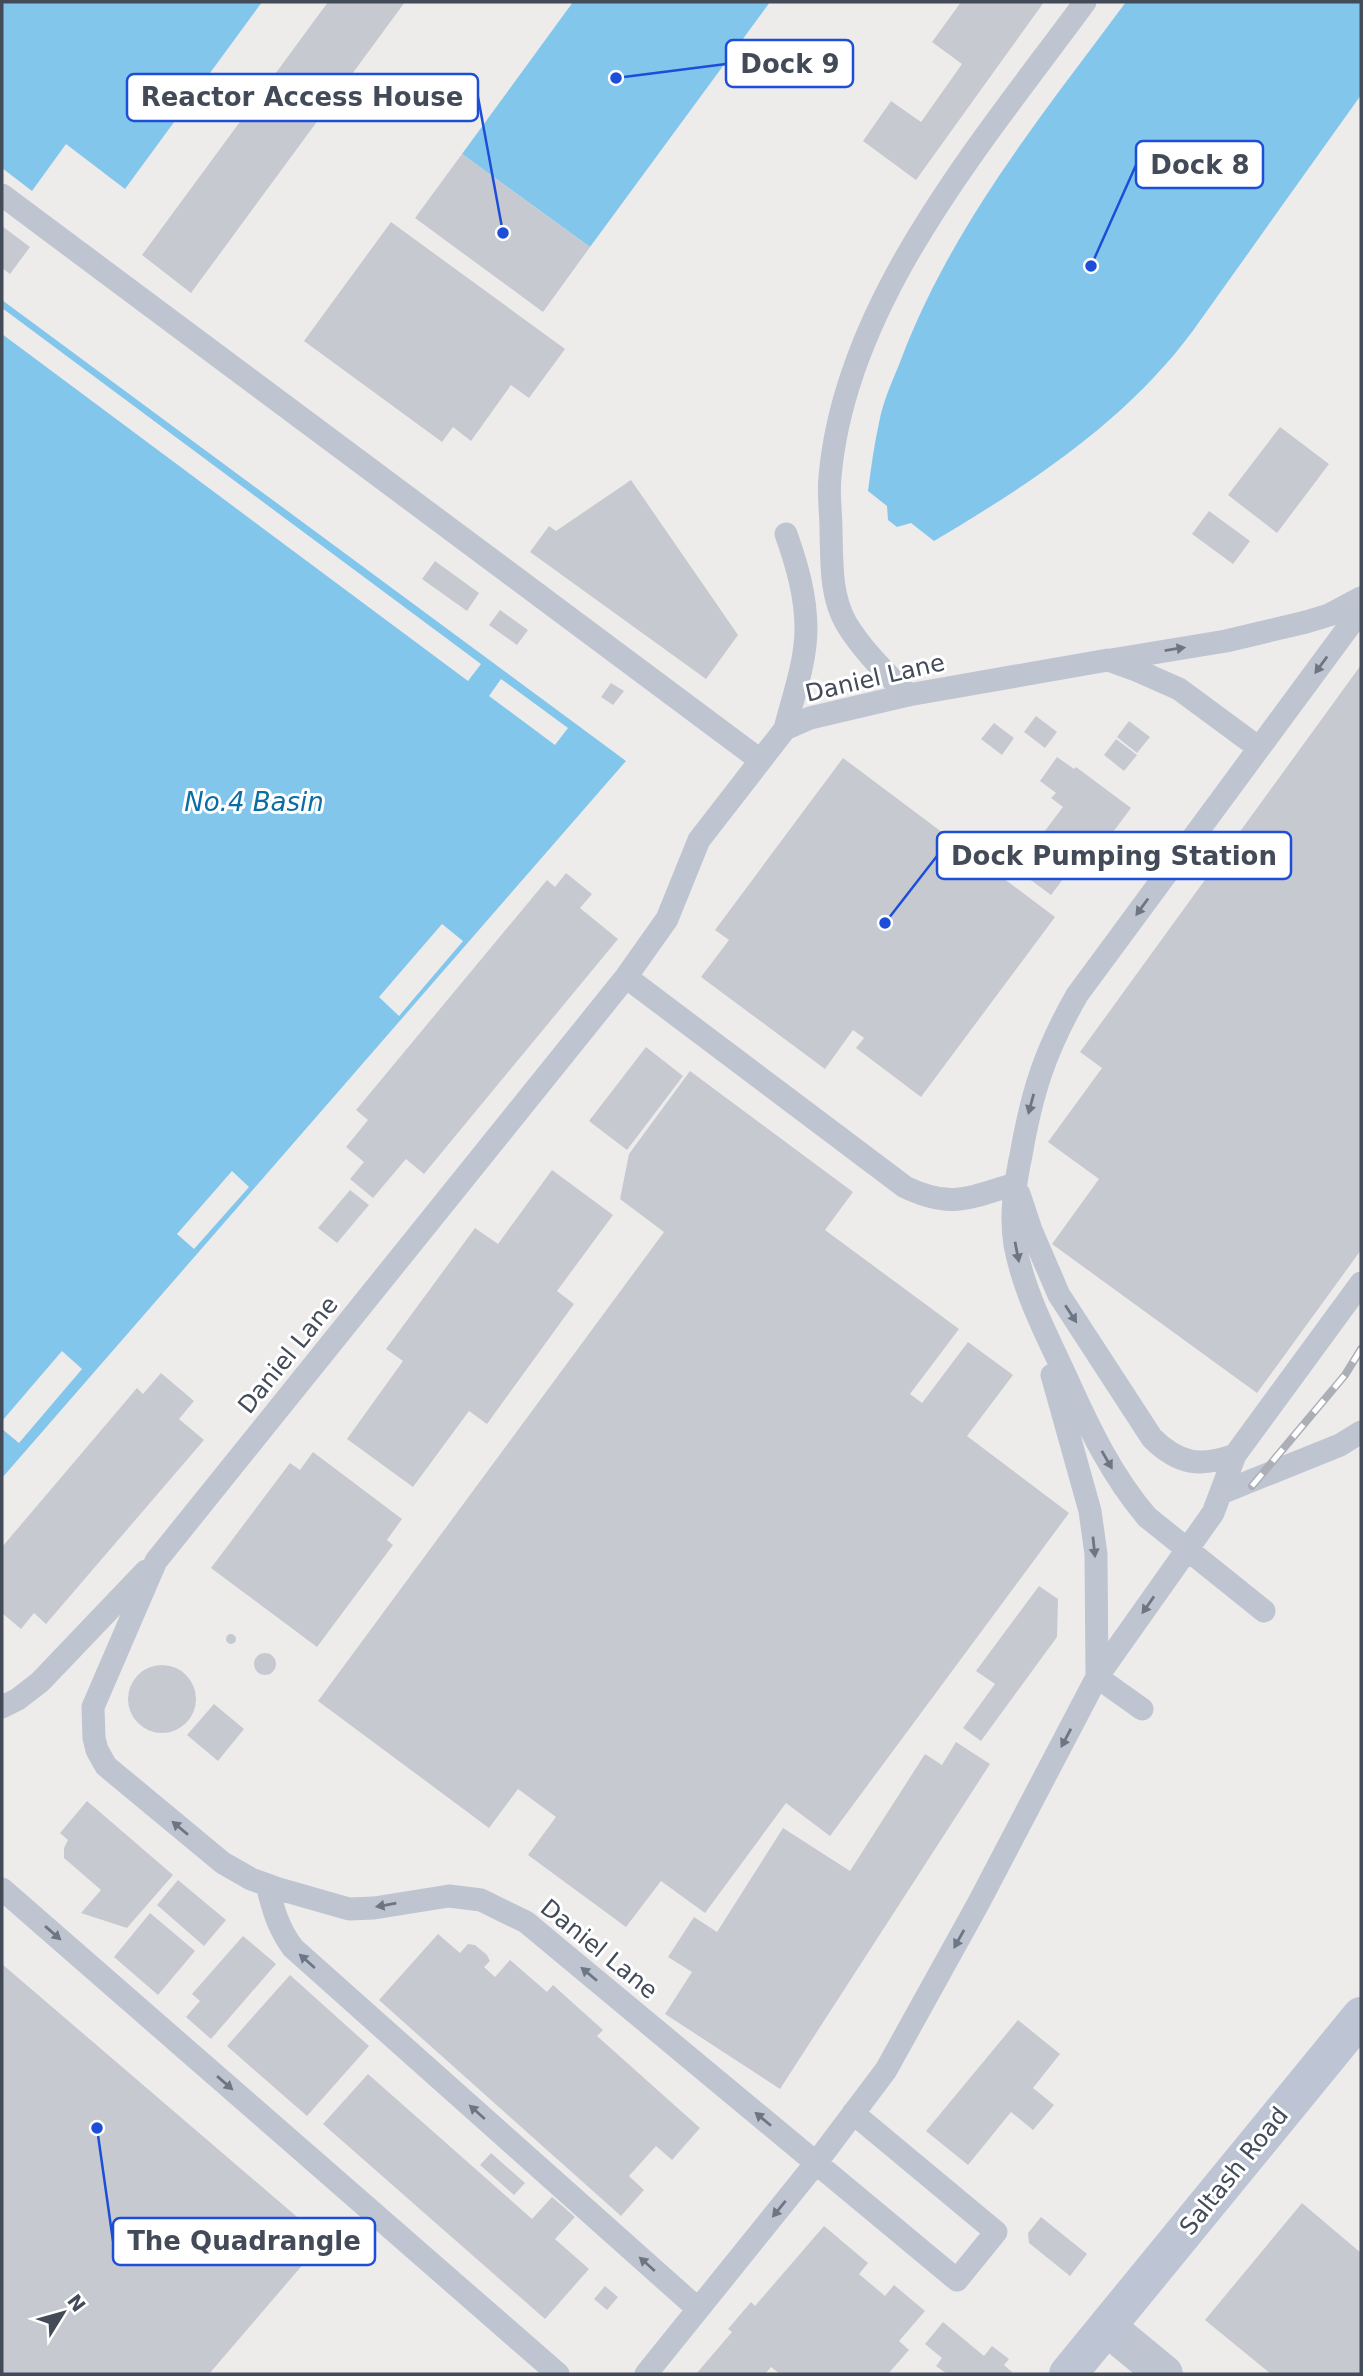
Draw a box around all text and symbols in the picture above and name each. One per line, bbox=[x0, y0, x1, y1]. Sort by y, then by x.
callout: Dock 9 bbox=[726, 40, 853, 87]
text: Dock 9 bbox=[740, 49, 840, 79]
callout: Reactor Access House bbox=[127, 74, 478, 121]
text: Reactor Access House bbox=[141, 82, 463, 112]
callout: Dock 8 bbox=[1136, 141, 1263, 188]
text: Dock 8 bbox=[1150, 150, 1250, 180]
one-way arrow bbox=[1164, 643, 1186, 654]
street label: Daniel Lane bbox=[803, 648, 947, 708]
one-way arrow bbox=[1314, 656, 1328, 674]
water label: No.4 Basin bbox=[184, 787, 324, 817]
callout: Dock Pumping Station bbox=[937, 832, 1291, 879]
text: Dock Pumping Station bbox=[951, 841, 1277, 871]
one-way arrow bbox=[1135, 898, 1149, 917]
one-way arrow bbox=[1025, 1093, 1036, 1115]
one-way arrow bbox=[1012, 1241, 1023, 1263]
street label: Daniel Lane bbox=[232, 1291, 344, 1419]
one-way arrow bbox=[1064, 1304, 1077, 1323]
one-way arrow bbox=[1101, 1450, 1113, 1469]
one-way arrow bbox=[1089, 1536, 1100, 1558]
one-way arrow bbox=[1142, 1596, 1155, 1615]
one-way arrow bbox=[1060, 1728, 1071, 1748]
one-way arrow bbox=[171, 1820, 189, 1836]
street label: Daniel Lane bbox=[535, 1893, 663, 2005]
one-way arrow bbox=[375, 1900, 397, 1911]
one-way arrow bbox=[44, 1925, 62, 1941]
one-way arrow bbox=[953, 1929, 965, 1948]
one-way arrow bbox=[298, 1953, 316, 1969]
one-way arrow bbox=[580, 1967, 597, 1982]
one-way arrow bbox=[216, 2075, 234, 2091]
street label: Saltash Road bbox=[1174, 2101, 1294, 2241]
one-way arrow bbox=[468, 2104, 486, 2120]
one-way arrow bbox=[755, 2112, 773, 2127]
one-way arrow bbox=[771, 2199, 786, 2217]
callout: The Quadrangle bbox=[113, 2218, 375, 2265]
text: The Quadrangle bbox=[127, 2226, 361, 2256]
one-way arrow bbox=[638, 2256, 656, 2272]
north arrow bbox=[28, 2278, 98, 2348]
text: N bbox=[63, 2290, 90, 2316]

